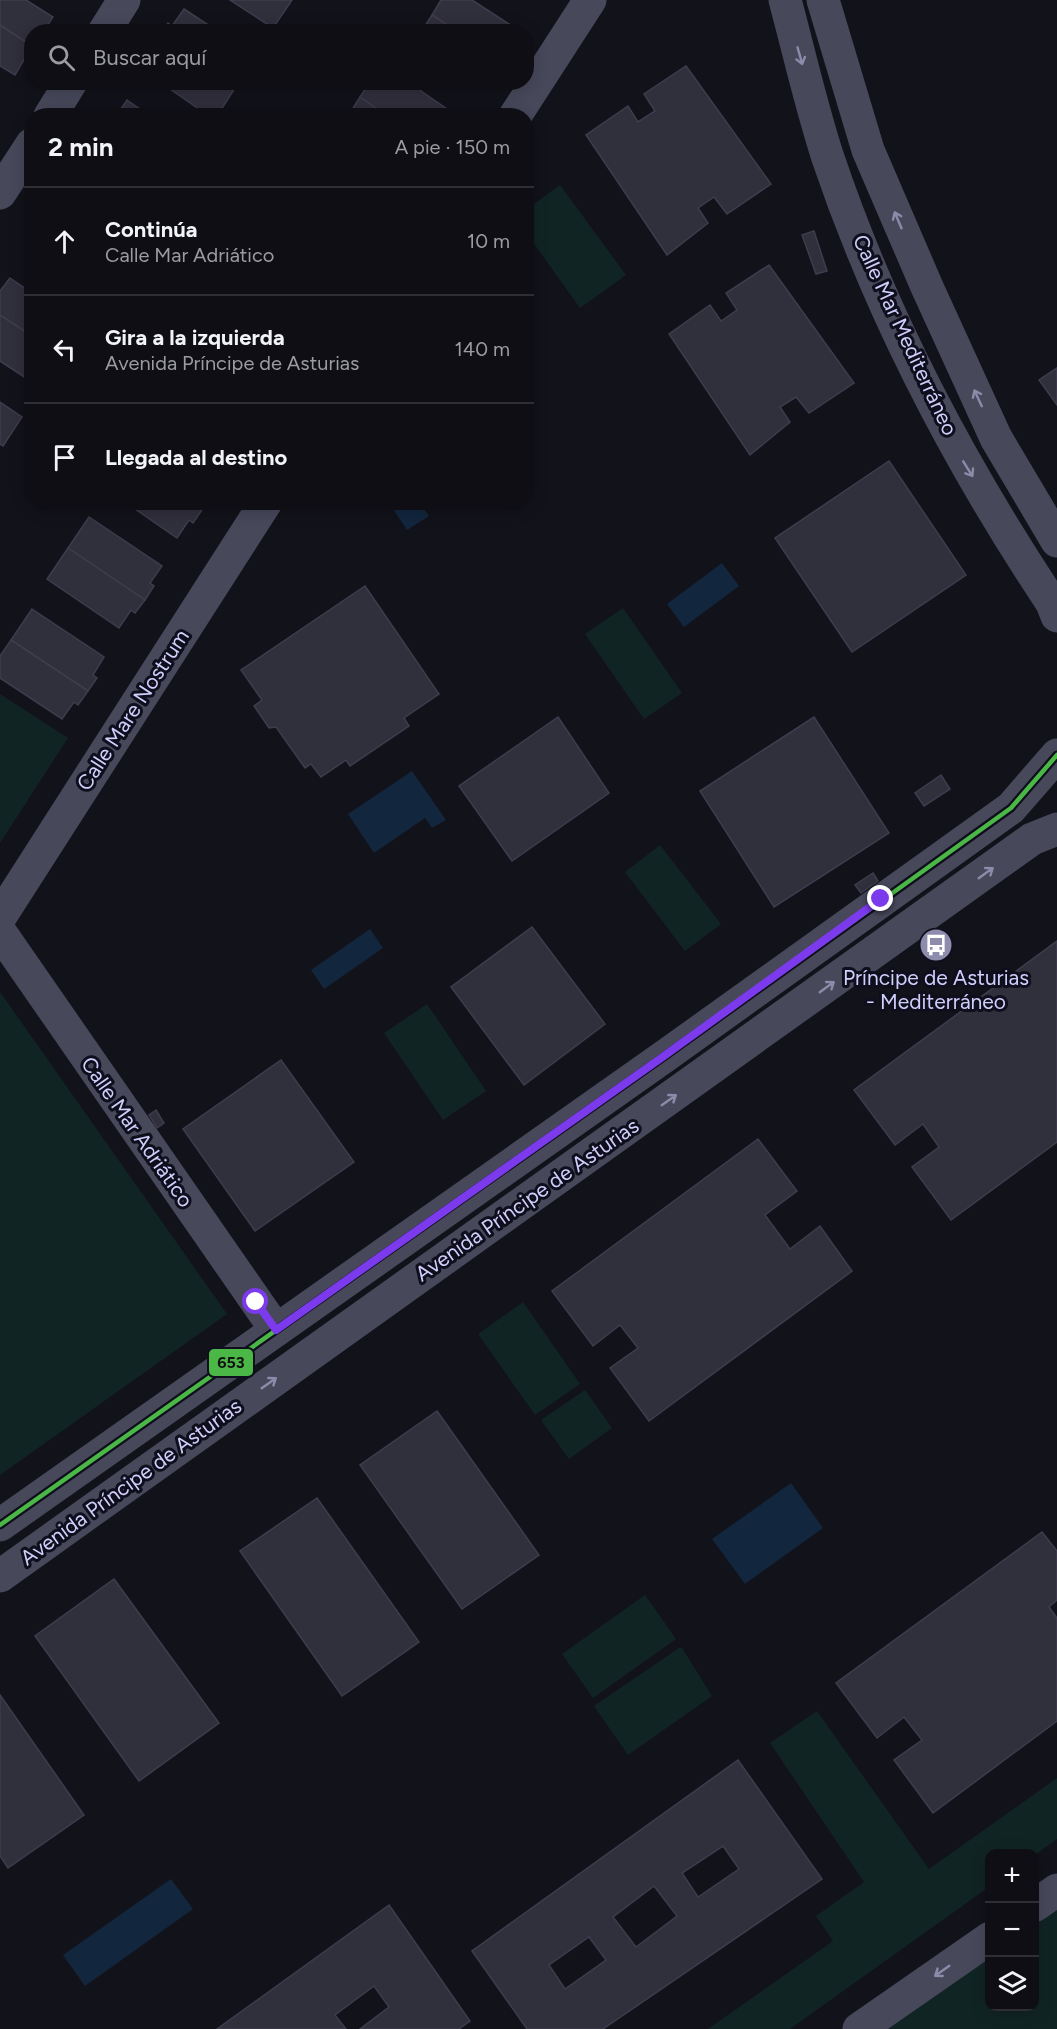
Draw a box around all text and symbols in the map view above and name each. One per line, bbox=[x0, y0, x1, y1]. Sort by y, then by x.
search box bbox=[24, 24, 534, 90]
icon: search bbox=[45, 41, 78, 74]
text: Buscar aquí bbox=[93, 44, 206, 71]
one-way arrow bbox=[795, 46, 806, 65]
text: 2 min bbox=[48, 131, 114, 163]
text: A pie · 150 m bbox=[395, 135, 510, 159]
one-way arrow bbox=[892, 211, 903, 229]
text: Continúa bbox=[105, 216, 198, 243]
icon: ahead bbox=[48, 225, 81, 258]
text: 10 m bbox=[467, 229, 510, 253]
street label: Calle Mar Mediterráneo bbox=[848, 230, 963, 439]
text: Calle Mar Adriático bbox=[105, 243, 274, 267]
text: Gira a la izquierda bbox=[105, 324, 285, 351]
icon: left bbox=[48, 333, 81, 366]
text: 140 m bbox=[455, 337, 510, 361]
text: Avenida Príncipe de Asturias bbox=[105, 351, 359, 375]
one-way arrow bbox=[972, 390, 983, 408]
icon: arrive bbox=[48, 441, 81, 474]
text: Llegada al destino bbox=[105, 444, 287, 471]
one-way arrow bbox=[963, 460, 975, 477]
street label: Calle Mare Nostrum bbox=[71, 625, 194, 795]
one-way arrow bbox=[977, 867, 993, 879]
route end bbox=[867, 885, 893, 911]
bus stop icon: Príncipe de Asturias - Mediterráneo bbox=[918, 927, 954, 963]
place label: Príncipe de Asturias - Mediterráneo bbox=[843, 965, 1029, 1014]
one-way arrow bbox=[819, 981, 835, 993]
street label: Calle Mar Adriático bbox=[76, 1052, 199, 1212]
one-way arrow bbox=[660, 1094, 676, 1106]
street label: Avenida Príncipe de Asturias bbox=[410, 1113, 643, 1286]
route start bbox=[242, 1288, 268, 1314]
line badge: 653 bbox=[208, 1348, 254, 1377]
text: 653 bbox=[217, 1353, 245, 1372]
one-way arrow bbox=[261, 1376, 277, 1389]
street label: Avenida Príncipe de Asturias bbox=[15, 1393, 246, 1570]
map controls bbox=[985, 1849, 1039, 2011]
button: + bbox=[985, 1849, 1039, 1903]
button: − bbox=[985, 1903, 1039, 1957]
button: layers bbox=[985, 1957, 1039, 2011]
one-way arrow bbox=[934, 1965, 950, 1977]

